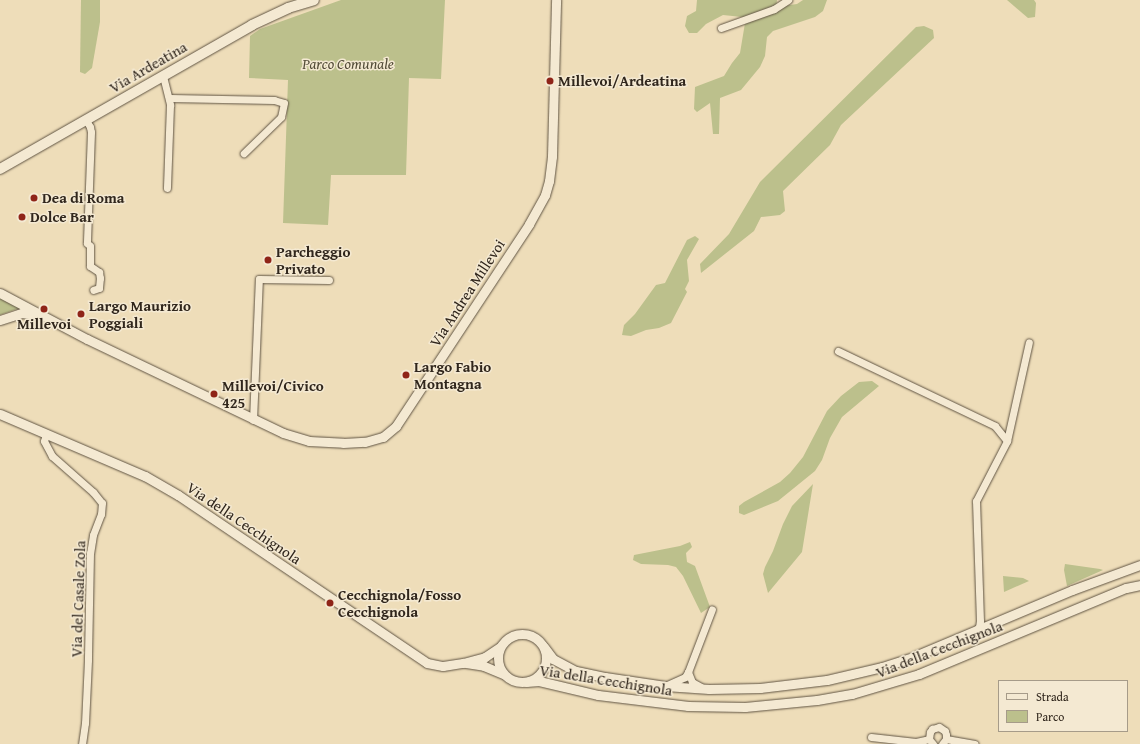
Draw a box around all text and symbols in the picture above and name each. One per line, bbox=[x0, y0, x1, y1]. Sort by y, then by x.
street label: Via Ardeatina bbox=[106, 38, 190, 96]
park label: Parco Comunale bbox=[302, 55, 394, 73]
place label: Millevoi/Ardeatina bbox=[558, 72, 686, 90]
marker: Millevoi/Ardeatina bbox=[545, 76, 555, 86]
place label: Dea di Roma bbox=[42, 189, 125, 207]
marker: Dea di Roma bbox=[29, 193, 39, 203]
place label: Dolce Bar bbox=[30, 208, 94, 226]
marker: Dolce Bar bbox=[17, 212, 27, 222]
street label: Via Andrea Millevoi bbox=[426, 236, 508, 350]
place label: Parcheggio Privato bbox=[276, 242, 350, 277]
marker: Parcheggio Privato bbox=[263, 255, 273, 265]
place label: Largo Maurizio Poggiali bbox=[89, 296, 191, 331]
marker: Millevoi bbox=[39, 304, 49, 314]
marker: Largo Maurizio Poggiali bbox=[76, 309, 86, 319]
place label: Millevoi bbox=[17, 315, 71, 333]
place label: Largo Fabio Montagna bbox=[414, 357, 491, 392]
marker: Largo Fabio Montagna bbox=[401, 370, 411, 380]
place label: Millevoi/Civico 425 bbox=[222, 376, 324, 411]
marker: Millevoi/Civico 425 bbox=[209, 389, 219, 399]
street label: Via della Cecchignola bbox=[183, 478, 305, 568]
street label: Via del Casale Zola bbox=[67, 540, 89, 658]
place label: Cecchignola/Fosso Cecchignola bbox=[338, 585, 461, 620]
marker: Cecchignola/Fosso Cecchignola bbox=[325, 598, 335, 608]
street label: Via della Cecchignola bbox=[873, 617, 1005, 681]
street label: Via della Cecchignola bbox=[538, 661, 674, 699]
legend bbox=[998, 680, 1128, 732]
text: Strada bbox=[1036, 688, 1069, 705]
text: Parco bbox=[1036, 708, 1064, 725]

